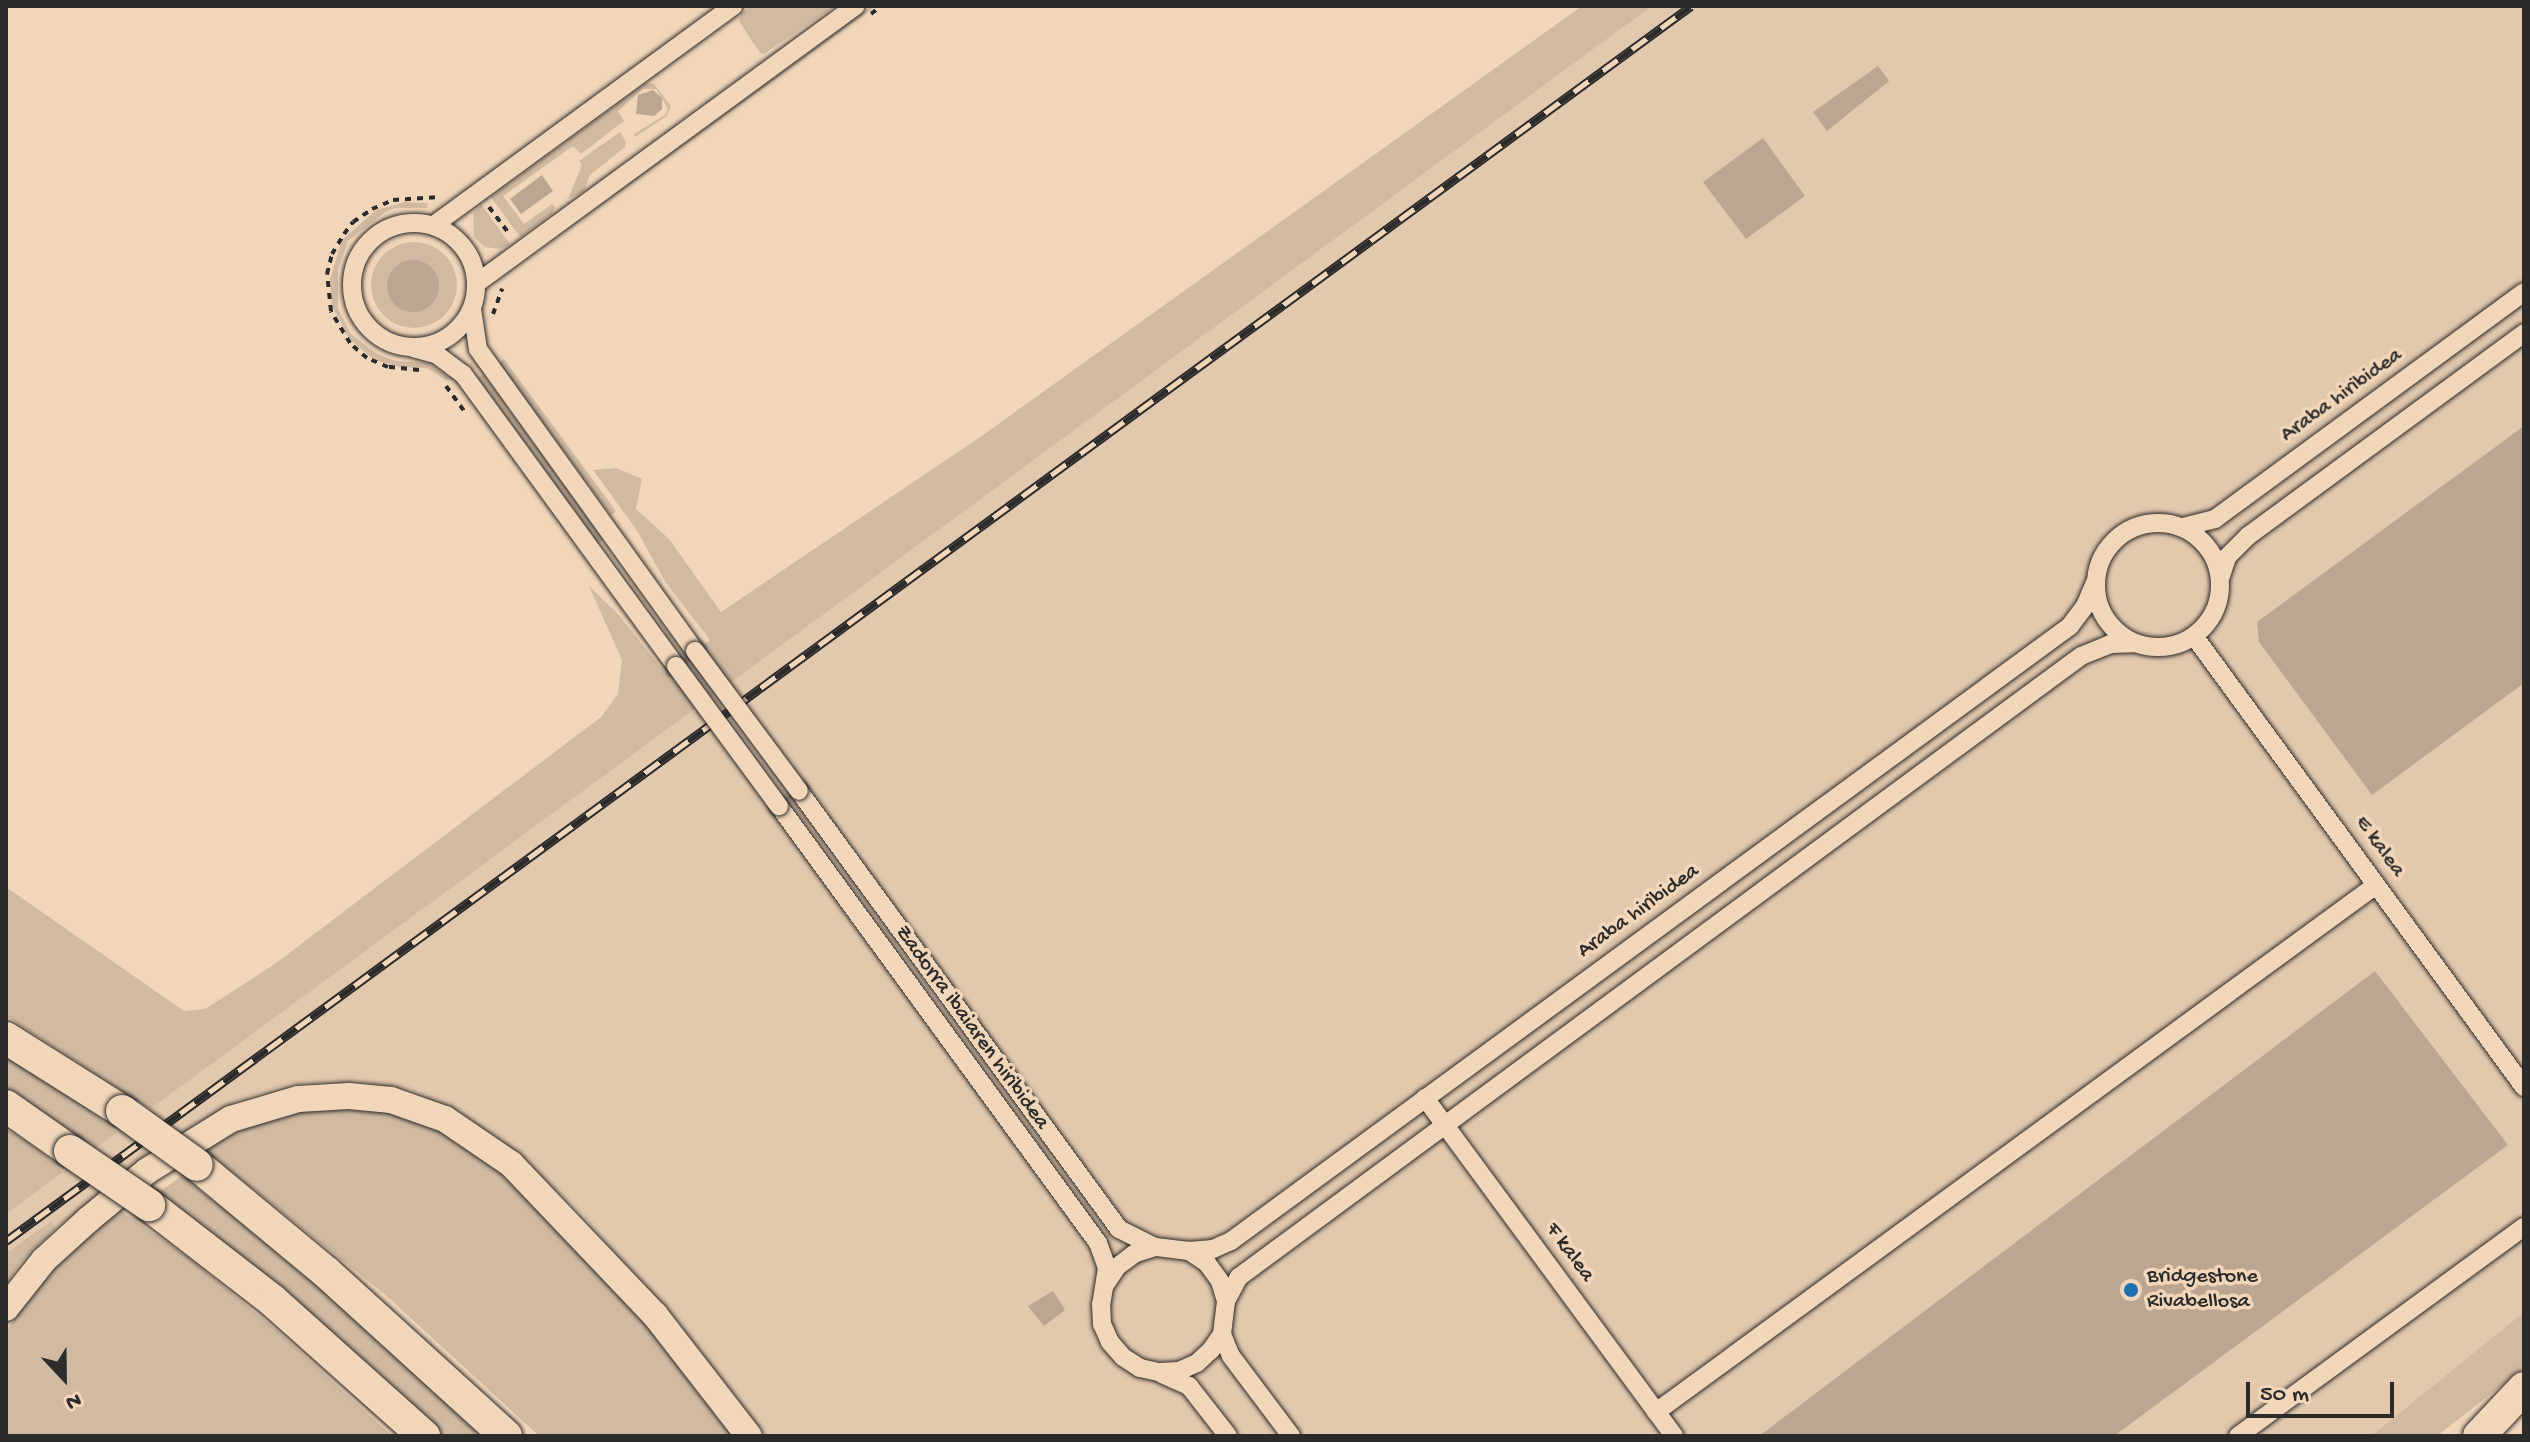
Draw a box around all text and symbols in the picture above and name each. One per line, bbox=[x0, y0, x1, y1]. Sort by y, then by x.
street label: Araba hiribidea bbox=[2276, 343, 2408, 449]
street label: E kalea bbox=[2348, 811, 2410, 883]
street label: Araba hiribidea bbox=[1573, 859, 1705, 965]
street label: Zadorra ibaiaren hiribidea bbox=[888, 921, 1054, 1135]
street label: F kalea bbox=[1539, 1218, 1599, 1288]
place label: Bridgestone Rivabellosa bbox=[2147, 1264, 2258, 1316]
marker: Bridgestone Rivabellosa bbox=[2122, 1281, 2140, 1299]
north arrow bbox=[24, 1338, 104, 1418]
scale bar bbox=[2250, 1366, 2398, 1416]
text: 50 m bbox=[2260, 1381, 2309, 1410]
text: N bbox=[61, 1386, 85, 1415]

